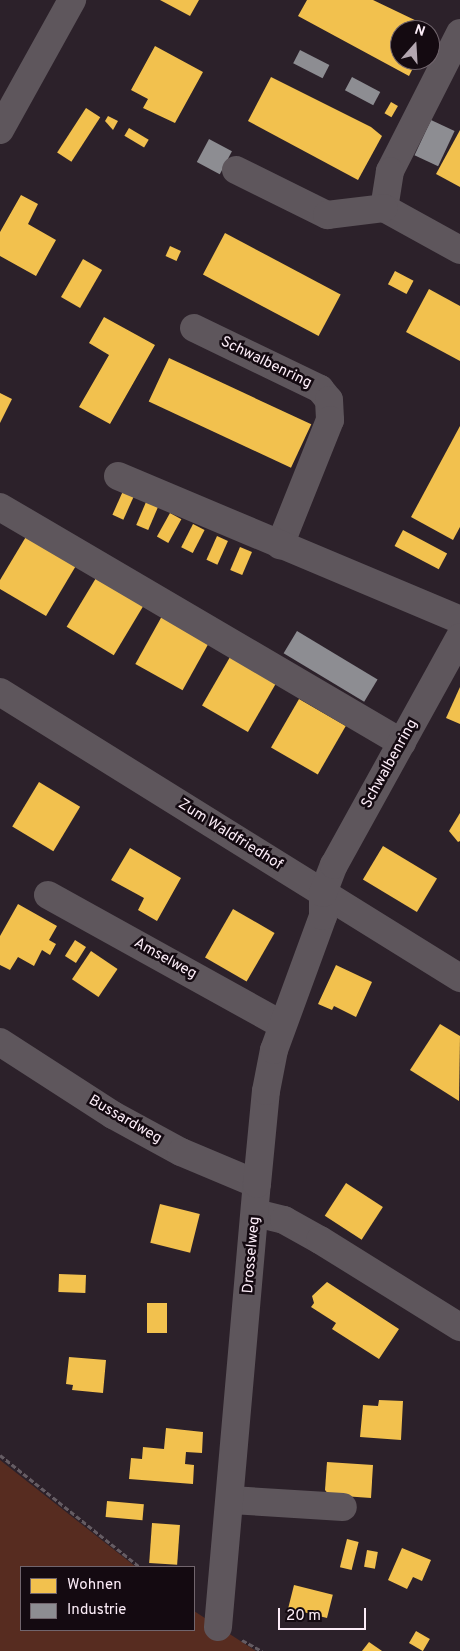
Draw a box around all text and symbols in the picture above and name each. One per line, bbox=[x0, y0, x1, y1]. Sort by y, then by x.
north arrow bbox=[390, 20, 440, 70]
text: N bbox=[412, 22, 427, 41]
street label: Schwalbenring bbox=[218, 333, 314, 393]
street label: Schwalbenring bbox=[358, 716, 422, 812]
street label: Zum Waldfriedhof bbox=[174, 796, 286, 874]
street label: Amselweg bbox=[130, 934, 200, 984]
street label: Bussardweg bbox=[85, 1092, 165, 1148]
street label: Drosselweg bbox=[240, 1216, 264, 1294]
legend bbox=[20, 1566, 195, 1631]
text: Wohnen bbox=[67, 1576, 122, 1595]
scale bar bbox=[280, 1598, 368, 1630]
text: Industrie bbox=[67, 1601, 126, 1620]
text: 20 m bbox=[286, 1607, 321, 1626]

